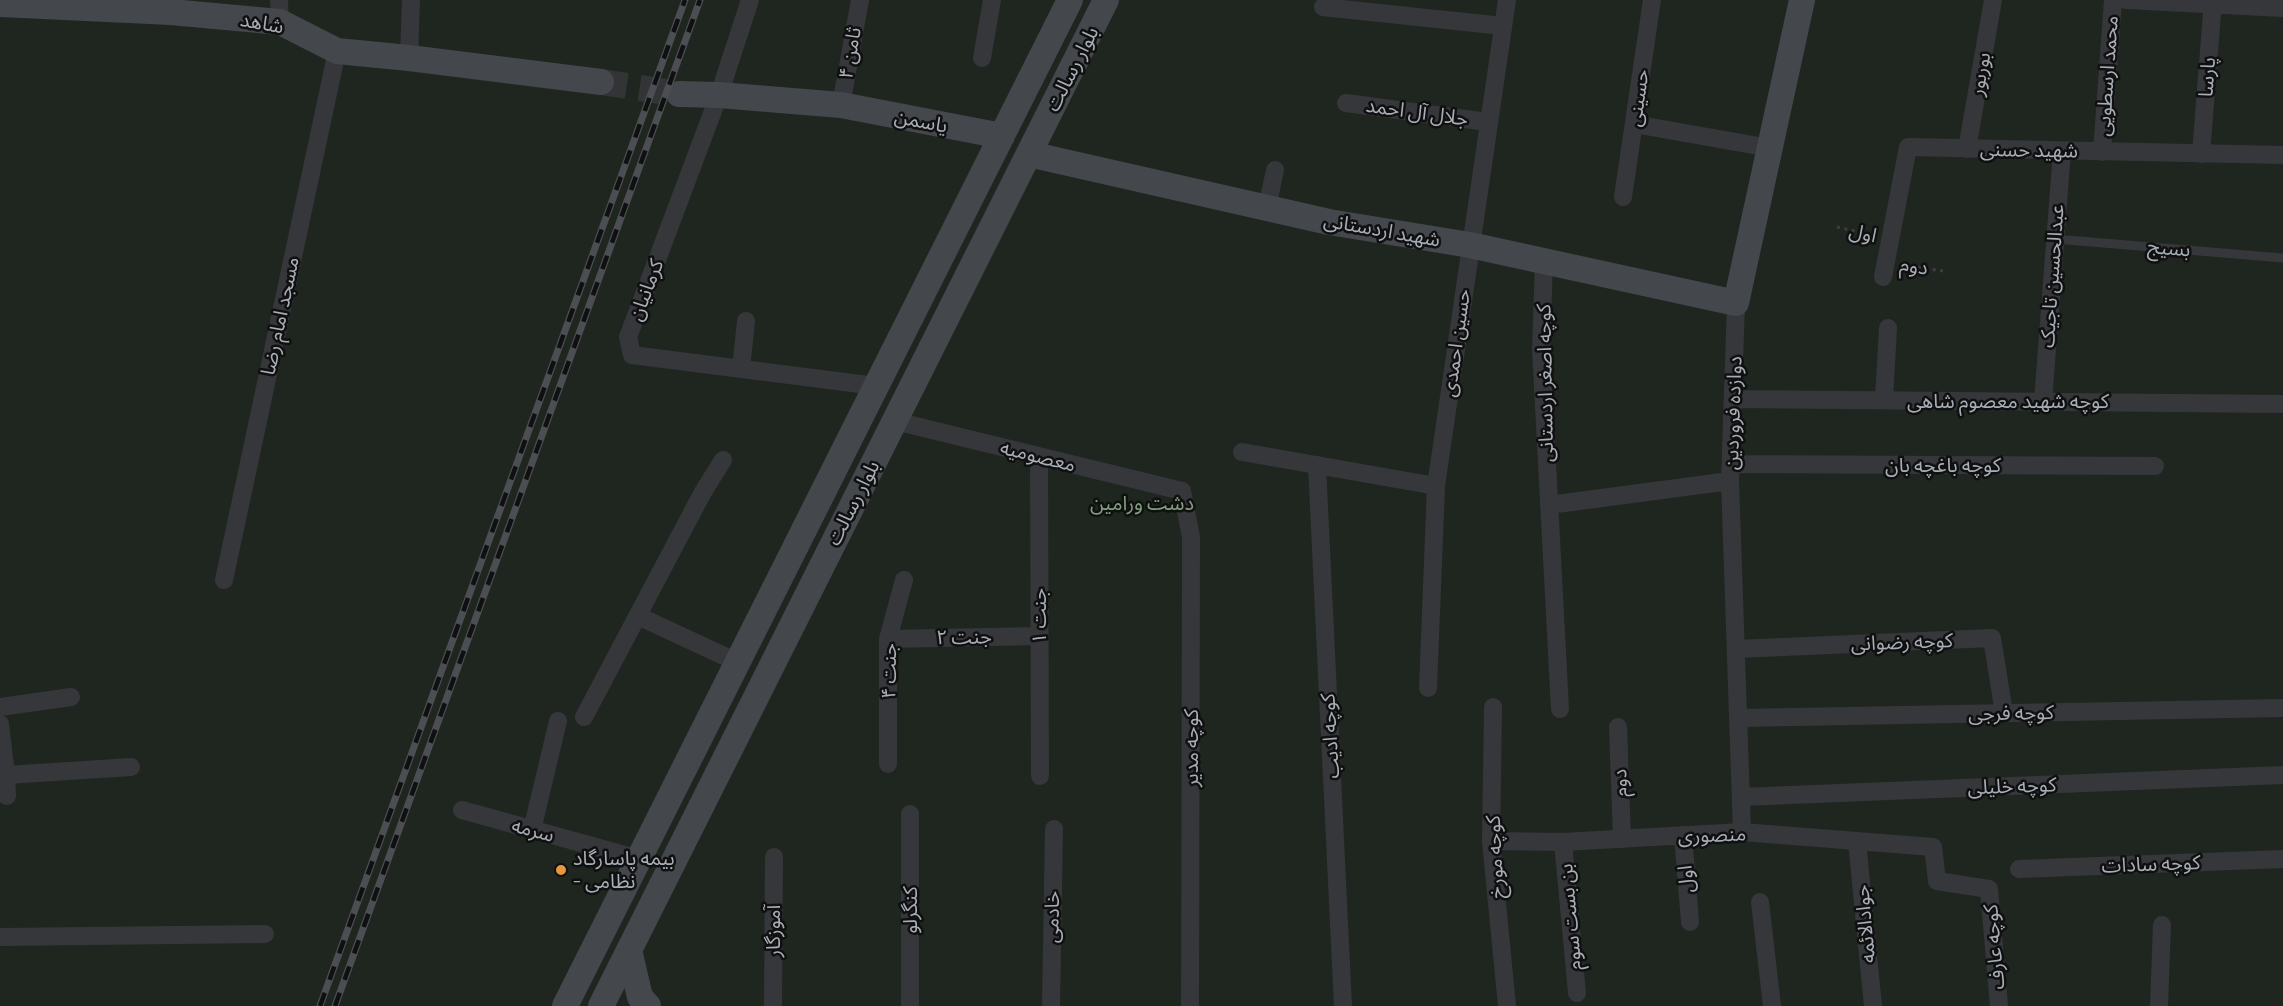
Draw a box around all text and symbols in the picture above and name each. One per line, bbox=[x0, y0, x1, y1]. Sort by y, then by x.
street label: شاهد bbox=[238, 7, 286, 39]
street label: محمد ارسطویی bbox=[2091, 15, 2123, 137]
street label: بلوار رسالت bbox=[1040, 22, 1104, 116]
street label: ثامن ۴ bbox=[834, 25, 866, 81]
street label: بوربور bbox=[1964, 50, 1996, 98]
street label: پارسا bbox=[2194, 56, 2220, 98]
street label: حسینی bbox=[1622, 68, 1654, 128]
street label: جلال آل احمد bbox=[1364, 93, 1470, 131]
street label: یاسمن bbox=[892, 104, 950, 138]
street label: شهید حسنی bbox=[1980, 137, 2078, 163]
street label: عبدالحسین تاجیک bbox=[2035, 203, 2069, 349]
street label: شهید اردستانی bbox=[1322, 208, 1442, 252]
street label: اول bbox=[1847, 218, 1879, 248]
street label: بسیج bbox=[2147, 234, 2191, 262]
street label: دوم bbox=[1898, 252, 1930, 280]
street label: مسجد امام رضا bbox=[256, 255, 304, 377]
street label: کرمانیان bbox=[623, 256, 669, 324]
street label: حسین احمدی bbox=[1437, 287, 1475, 399]
street label: کوچه اصغر اردستانی bbox=[1532, 304, 1558, 462]
street label: دوازده فروردین bbox=[1719, 355, 1747, 471]
street label: کوچه شهید معصوم شاهی bbox=[1907, 389, 2109, 413]
street label: معصومیه bbox=[998, 435, 1078, 477]
street label: کوچه باغچه بان bbox=[1885, 453, 2001, 477]
street label: بلوار رسالت bbox=[821, 456, 885, 550]
park label: دشت ورامین bbox=[1090, 491, 1194, 515]
street label: جنت ۱ bbox=[1027, 588, 1051, 644]
street label: جنت ۲ bbox=[936, 625, 992, 649]
street label: کوچه رضوانی bbox=[1850, 628, 1954, 656]
street label: جنت ۴ bbox=[877, 643, 901, 699]
street label: کوچه ادیب bbox=[1316, 693, 1344, 779]
street label: کوچه فرجی bbox=[1968, 700, 2054, 726]
street label: کوچه مدیر bbox=[1179, 709, 1203, 787]
street label: دوم bbox=[1608, 769, 1632, 797]
street label: کوچه خلیلی bbox=[1967, 772, 2057, 800]
street label: سرمه bbox=[509, 813, 557, 847]
street label: کوچه مورخ bbox=[1481, 815, 1509, 899]
street label: منصوری bbox=[1677, 822, 1747, 848]
place label: بیمه پاسارگاد - نظامی bbox=[573, 846, 675, 893]
street label: کوچه سادات bbox=[2101, 850, 2201, 878]
marker: بیمه پاسارگاد - نظامی bbox=[554, 863, 568, 877]
street label: بن بست سوم bbox=[1553, 863, 1587, 971]
street label: اول bbox=[1673, 864, 1699, 894]
street label: جوادالائمه bbox=[1850, 884, 1880, 964]
street label: کنگرلو bbox=[898, 886, 922, 934]
street label: خادمی bbox=[1040, 891, 1064, 943]
street label: کوچه عارف bbox=[1978, 903, 2010, 991]
street label: آموزگار bbox=[761, 905, 785, 957]

